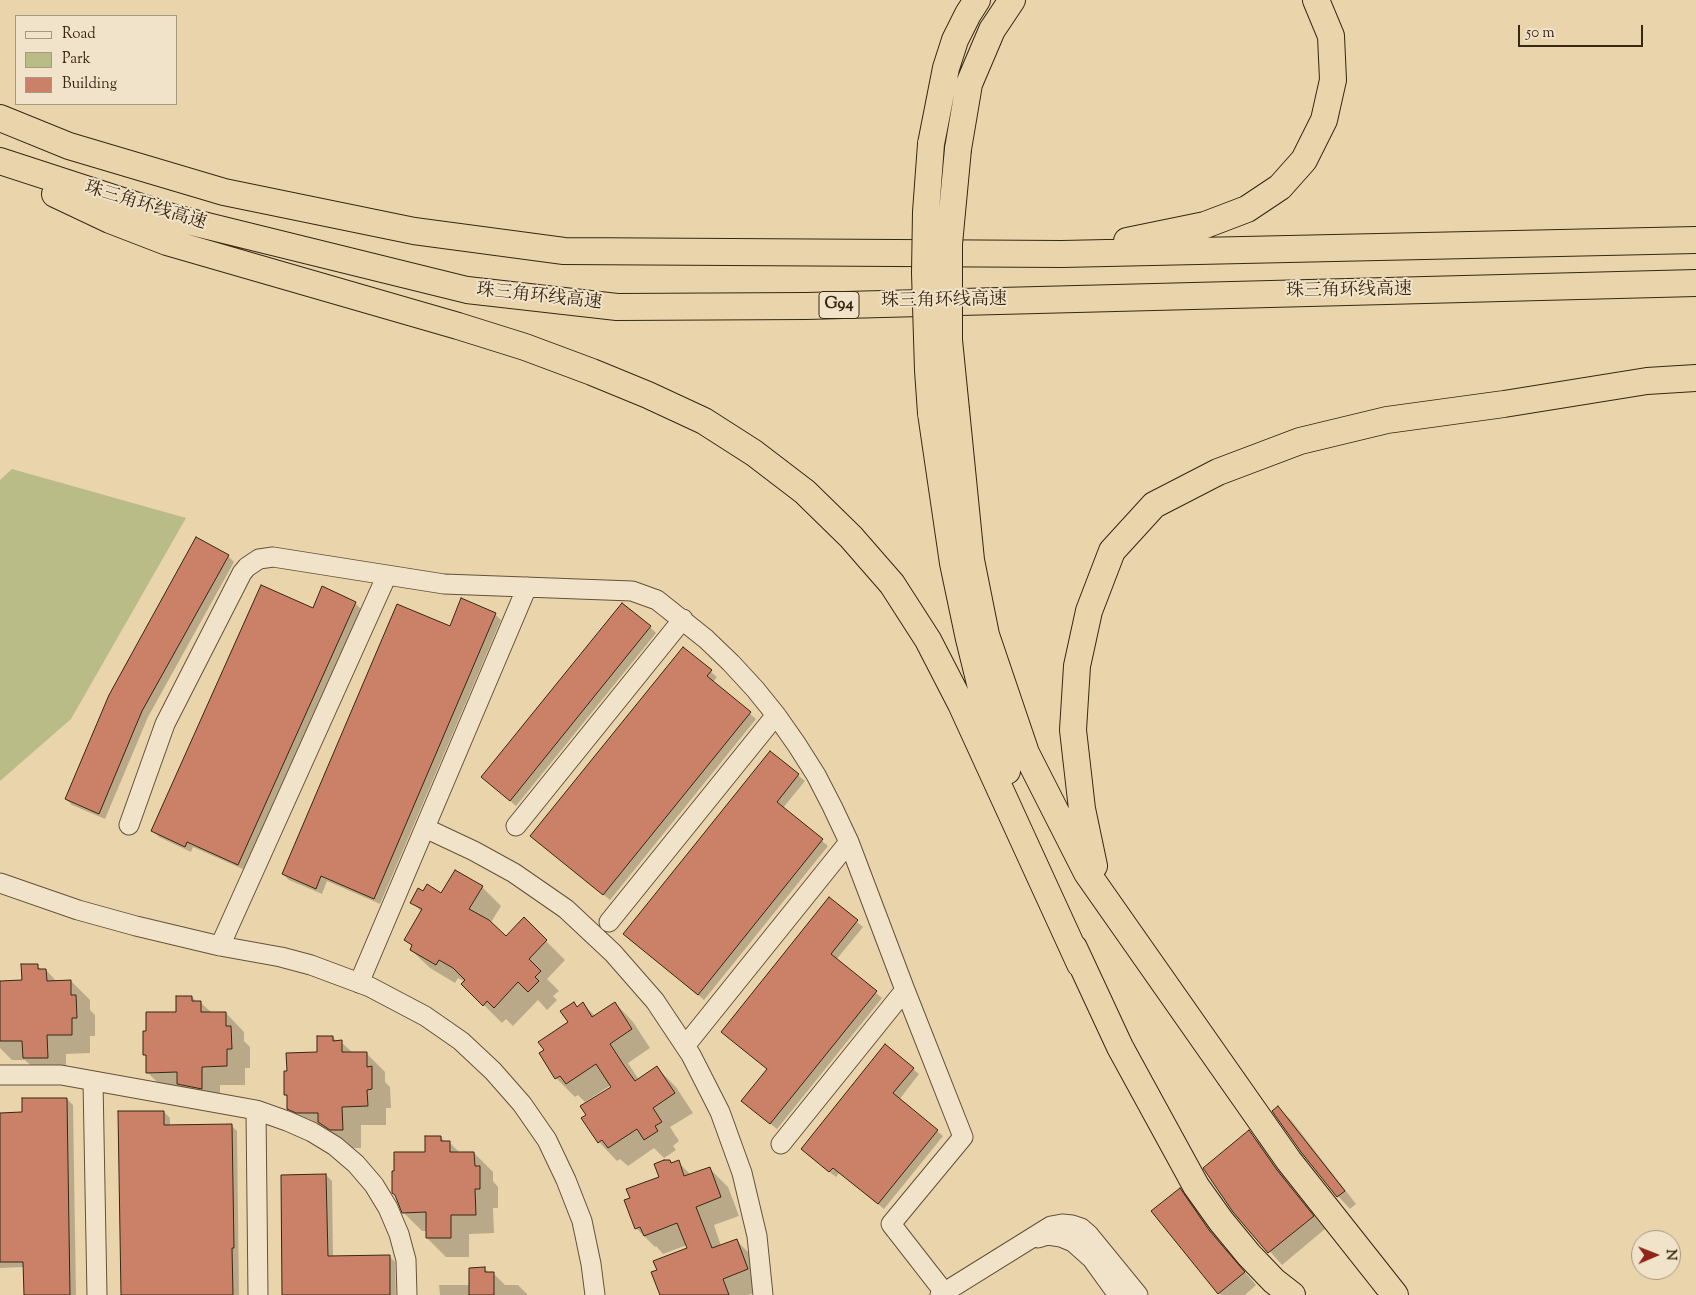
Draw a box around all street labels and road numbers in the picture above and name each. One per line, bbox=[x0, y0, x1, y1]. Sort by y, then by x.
street label: 珠三角环线高速 bbox=[82, 178, 208, 236]
street label: 珠三角环线高速 bbox=[1286, 280, 1412, 304]
street label: 珠三角环线高速 bbox=[475, 281, 603, 315]
street label: 珠三角环线高速 bbox=[881, 290, 1007, 314]
road number: G94 bbox=[819, 292, 859, 318]

